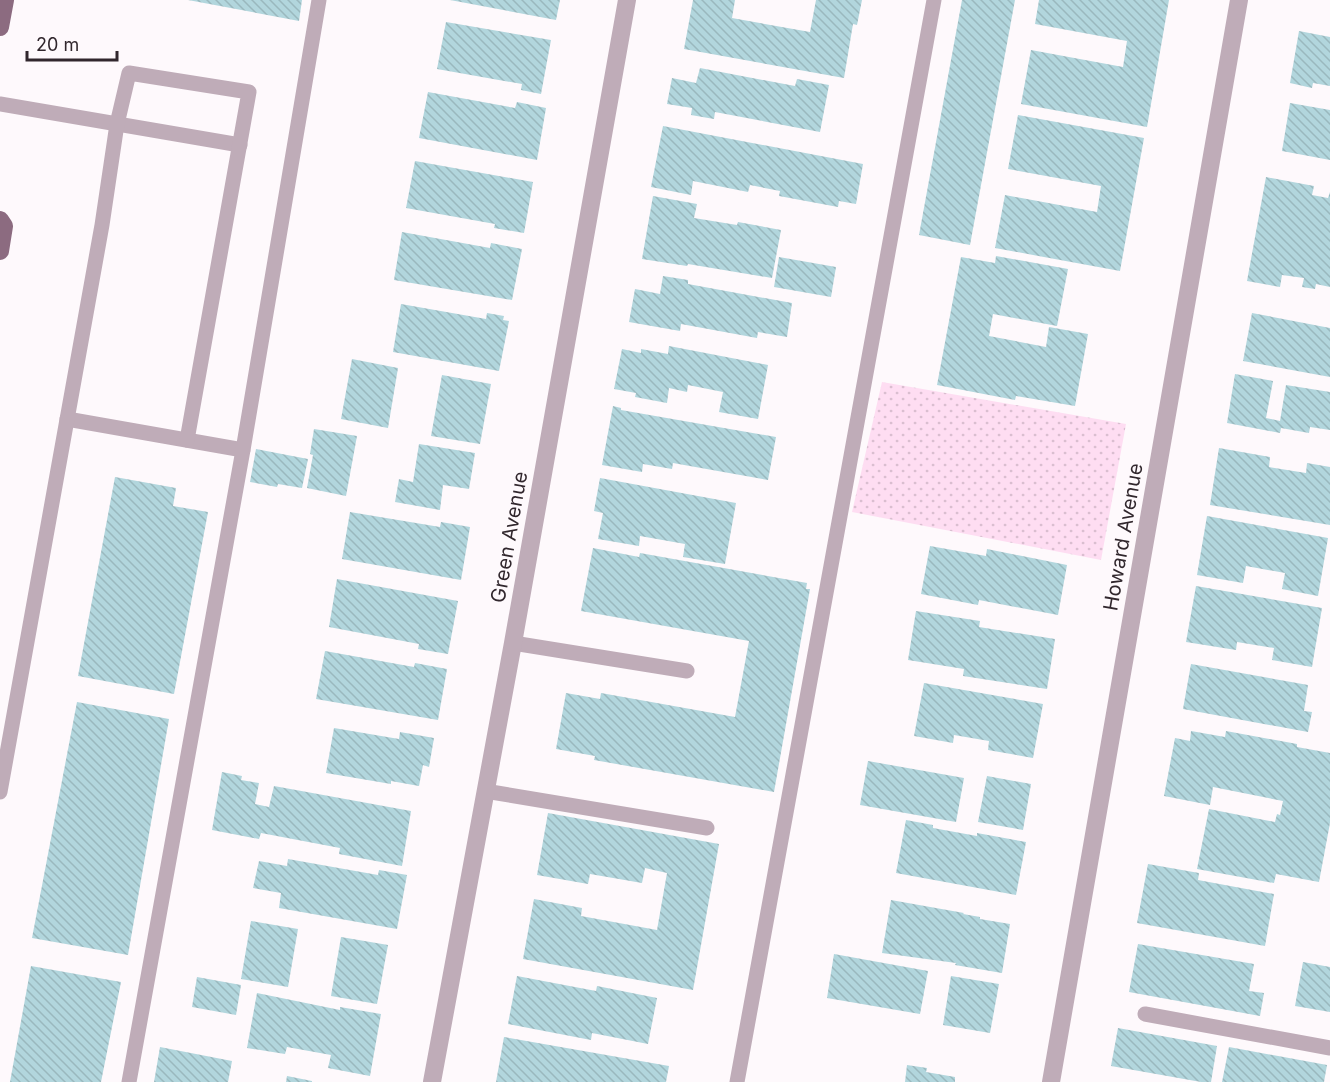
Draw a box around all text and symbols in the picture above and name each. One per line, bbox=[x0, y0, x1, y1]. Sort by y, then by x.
scale bar bbox=[27, 24, 117, 62]
text: 20 m bbox=[36, 34, 79, 55]
street label: Howard Avenue bbox=[1098, 461, 1148, 613]
street label: Green Avenue bbox=[486, 469, 532, 605]

